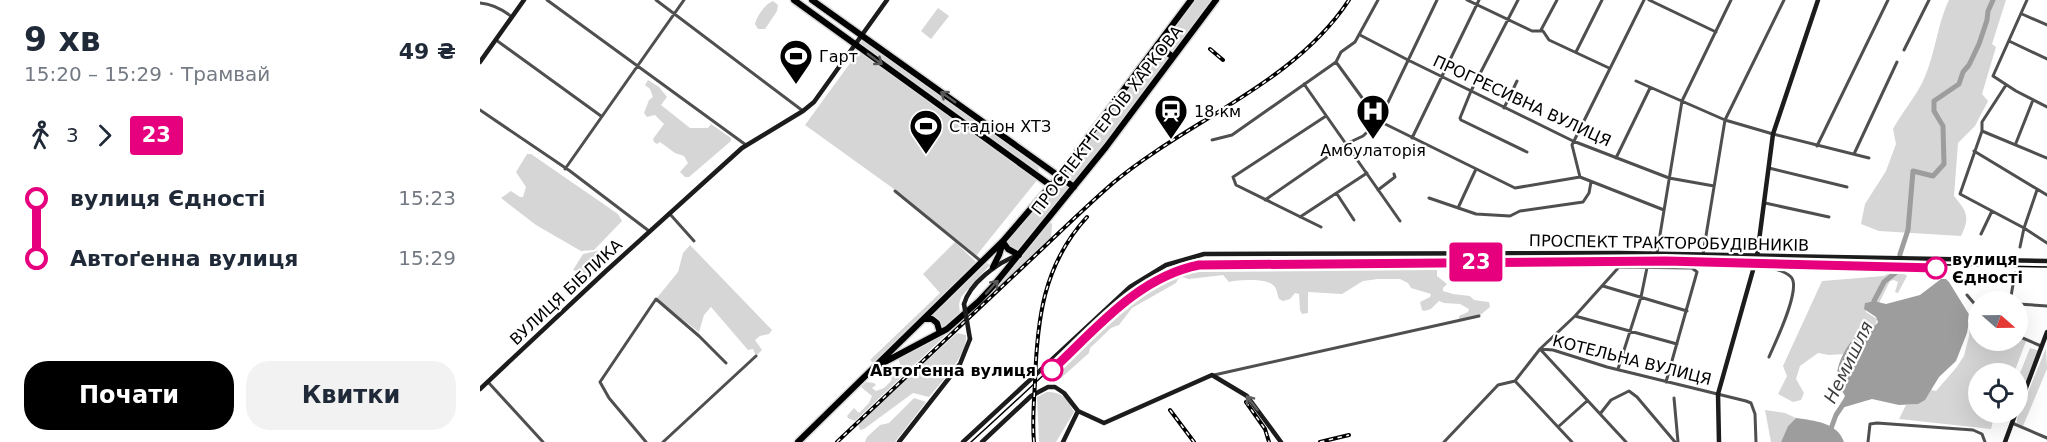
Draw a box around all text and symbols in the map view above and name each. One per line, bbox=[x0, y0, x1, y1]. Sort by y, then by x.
text: 9 хв bbox=[24, 20, 101, 59]
street label: ПРОСПЕКТ ГЕРОЇВ ХАРКОВА bbox=[1027, 22, 1187, 218]
sports icon: Гарт bbox=[778, 38, 814, 85]
text: 49 ₴ bbox=[399, 39, 456, 64]
place label: Гарт bbox=[819, 47, 858, 66]
street label: ПРОГРЕСИВНА ВУЛИЦЯ bbox=[1430, 51, 1614, 151]
one-way arrow bbox=[866, 53, 882, 65]
text: 15:20 – 15:29 · Трамвай bbox=[24, 62, 270, 86]
one-way arrow bbox=[940, 91, 957, 103]
station icon: 18 км bbox=[1153, 93, 1189, 140]
hospital icon: Амбулаторія bbox=[1355, 93, 1391, 140]
place label: 18 км bbox=[1194, 102, 1241, 121]
sports icon: Стадіон ХТЗ bbox=[908, 108, 944, 155]
place label: Стадіон ХТЗ bbox=[949, 117, 1051, 136]
icon: walk bbox=[24, 119, 57, 152]
icon: forward bbox=[88, 119, 121, 152]
text: 3 bbox=[66, 123, 79, 147]
text: 23 bbox=[142, 123, 171, 147]
place label: Амбулаторія bbox=[1320, 141, 1426, 160]
text: вулиця Єдності bbox=[70, 186, 265, 211]
text: 15:23 bbox=[398, 186, 456, 210]
street label: ПРОСПЕКТ ТРАКТОРОБУДІВНИКІВ bbox=[1529, 231, 1809, 255]
street label: ВУЛИЦЯ БІБЛИКА bbox=[506, 235, 626, 349]
line badge: 23 bbox=[1449, 242, 1503, 282]
text: Автоґенна вулиця bbox=[70, 246, 298, 271]
text: 15:29 bbox=[398, 246, 456, 270]
text: 23 bbox=[1461, 250, 1491, 274]
place label: вулиця Єдності bbox=[1952, 250, 2023, 287]
marker: вулиця Єдності bbox=[1925, 257, 1947, 279]
one-way arrow bbox=[985, 280, 999, 295]
north arrow bbox=[1968, 291, 2028, 351]
map controls bbox=[1968, 291, 2028, 423]
water label: Немишля bbox=[1819, 317, 1877, 406]
street label: КОТЕЛЬНА ВУЛИЦЯ bbox=[1551, 331, 1713, 389]
marker: Автоґенна вулиця bbox=[1041, 359, 1063, 381]
button: Почати bbox=[24, 361, 234, 430]
button: Квитки bbox=[246, 361, 456, 430]
place label: Автоґенна вулиця bbox=[870, 361, 1036, 380]
button: locate bbox=[1968, 363, 2028, 423]
one-way arrow bbox=[1245, 395, 1258, 411]

